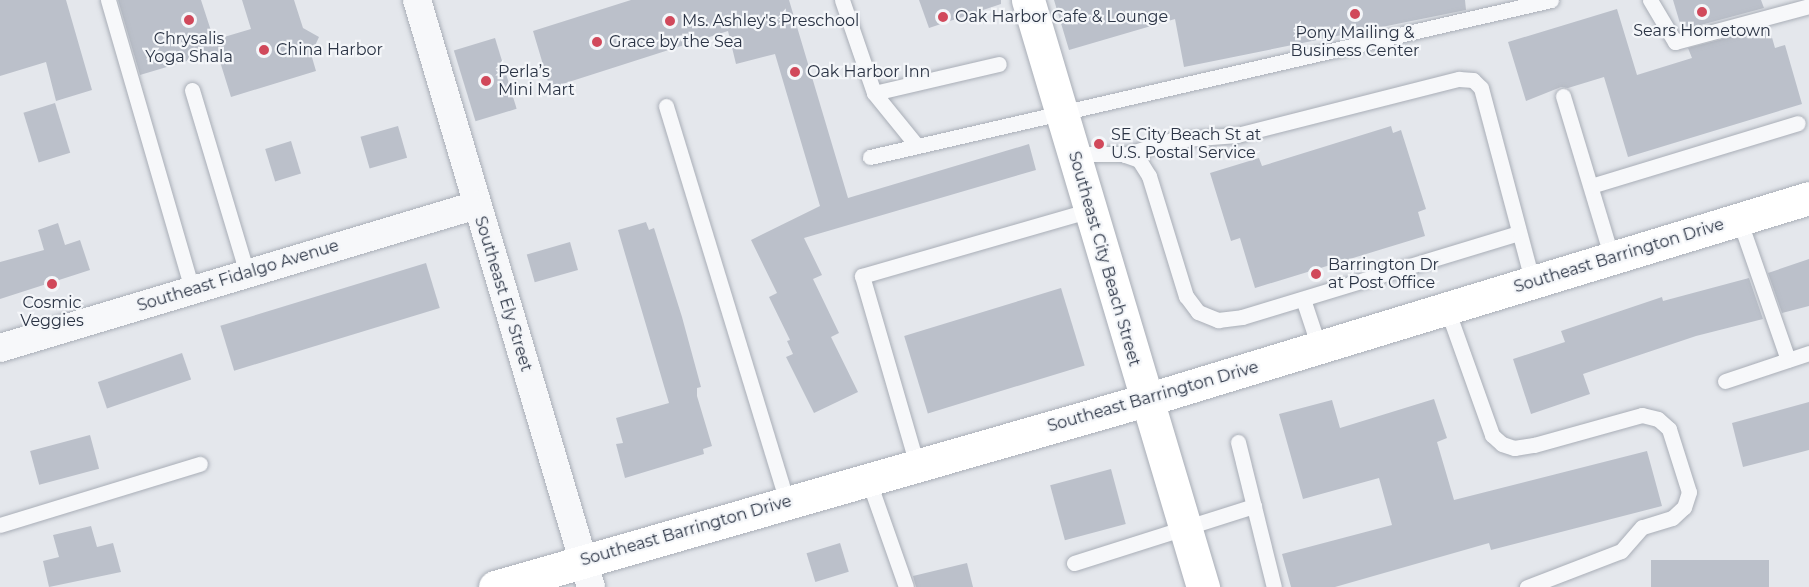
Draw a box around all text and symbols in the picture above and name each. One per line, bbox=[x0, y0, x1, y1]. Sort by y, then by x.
marker: Sears Hometown bbox=[1695, 5, 1709, 19]
place label: Oak Harbor Cafe & Lounge bbox=[955, 7, 1168, 27]
marker: Pony Mailing & Business Center bbox=[1348, 7, 1362, 21]
marker: Oak Harbor Cafe & Lounge bbox=[936, 10, 950, 24]
place label: Ms. Ashley's Preschool bbox=[682, 11, 859, 31]
marker: Chrysalis Yoga Shala bbox=[182, 13, 196, 27]
marker: Ms. Ashley's Preschool bbox=[663, 14, 677, 28]
place label: Sears Hometown bbox=[1633, 21, 1771, 41]
place label: Pony Mailing & Business Center bbox=[1291, 23, 1419, 61]
place label: Chrysalis Yoga Shala bbox=[145, 29, 233, 67]
place label: Grace by the Sea bbox=[609, 32, 743, 52]
marker: Grace by the Sea bbox=[590, 35, 604, 49]
place label: China Harbor bbox=[276, 40, 383, 60]
marker: China Harbor bbox=[257, 43, 271, 57]
place label: Perla’s Mini Mart bbox=[498, 62, 575, 100]
place label: Oak Harbor Inn bbox=[807, 62, 930, 82]
marker: Oak Harbor Inn bbox=[788, 65, 802, 79]
marker: Perla’s Mini Mart bbox=[479, 74, 493, 88]
place label: SE City Beach St at U.S. Postal Service bbox=[1111, 125, 1261, 163]
marker: SE City Beach St at U.S. Postal Service bbox=[1092, 137, 1106, 151]
street label: Southeast City Beach Street bbox=[1064, 149, 1144, 369]
street label: Southeast Ely Street bbox=[470, 214, 536, 374]
street label: Southeast Barrington Drive bbox=[1512, 215, 1726, 297]
street label: Southeast Fidalgo Avenue bbox=[135, 236, 341, 316]
place label: Barrington Dr at Post Office bbox=[1328, 255, 1439, 293]
marker: Barrington Dr at Post Office bbox=[1309, 267, 1323, 281]
marker: Cosmic Veggies bbox=[45, 277, 59, 291]
place label: Cosmic Veggies bbox=[20, 293, 84, 331]
street label: Southeast Barrington Drive bbox=[1045, 358, 1261, 436]
street label: Southeast Barrington Drive bbox=[578, 492, 794, 570]

